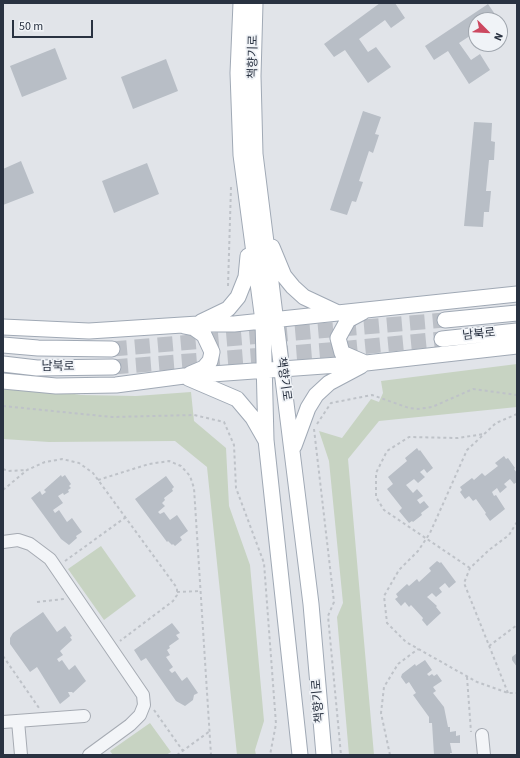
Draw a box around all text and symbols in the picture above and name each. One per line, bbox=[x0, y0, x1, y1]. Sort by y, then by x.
scale bar bbox=[14, 12, 95, 38]
north arrow bbox=[468, 12, 508, 52]
text: 50 m bbox=[19, 18, 43, 35]
text: N bbox=[490, 30, 507, 43]
street label: 책향기로 bbox=[246, 35, 262, 79]
street label: 남북로 bbox=[462, 326, 496, 344]
street label: 책향기로 bbox=[273, 356, 293, 402]
street label: 남북로 bbox=[41, 360, 75, 374]
street label: 책향기로 bbox=[310, 678, 328, 724]

